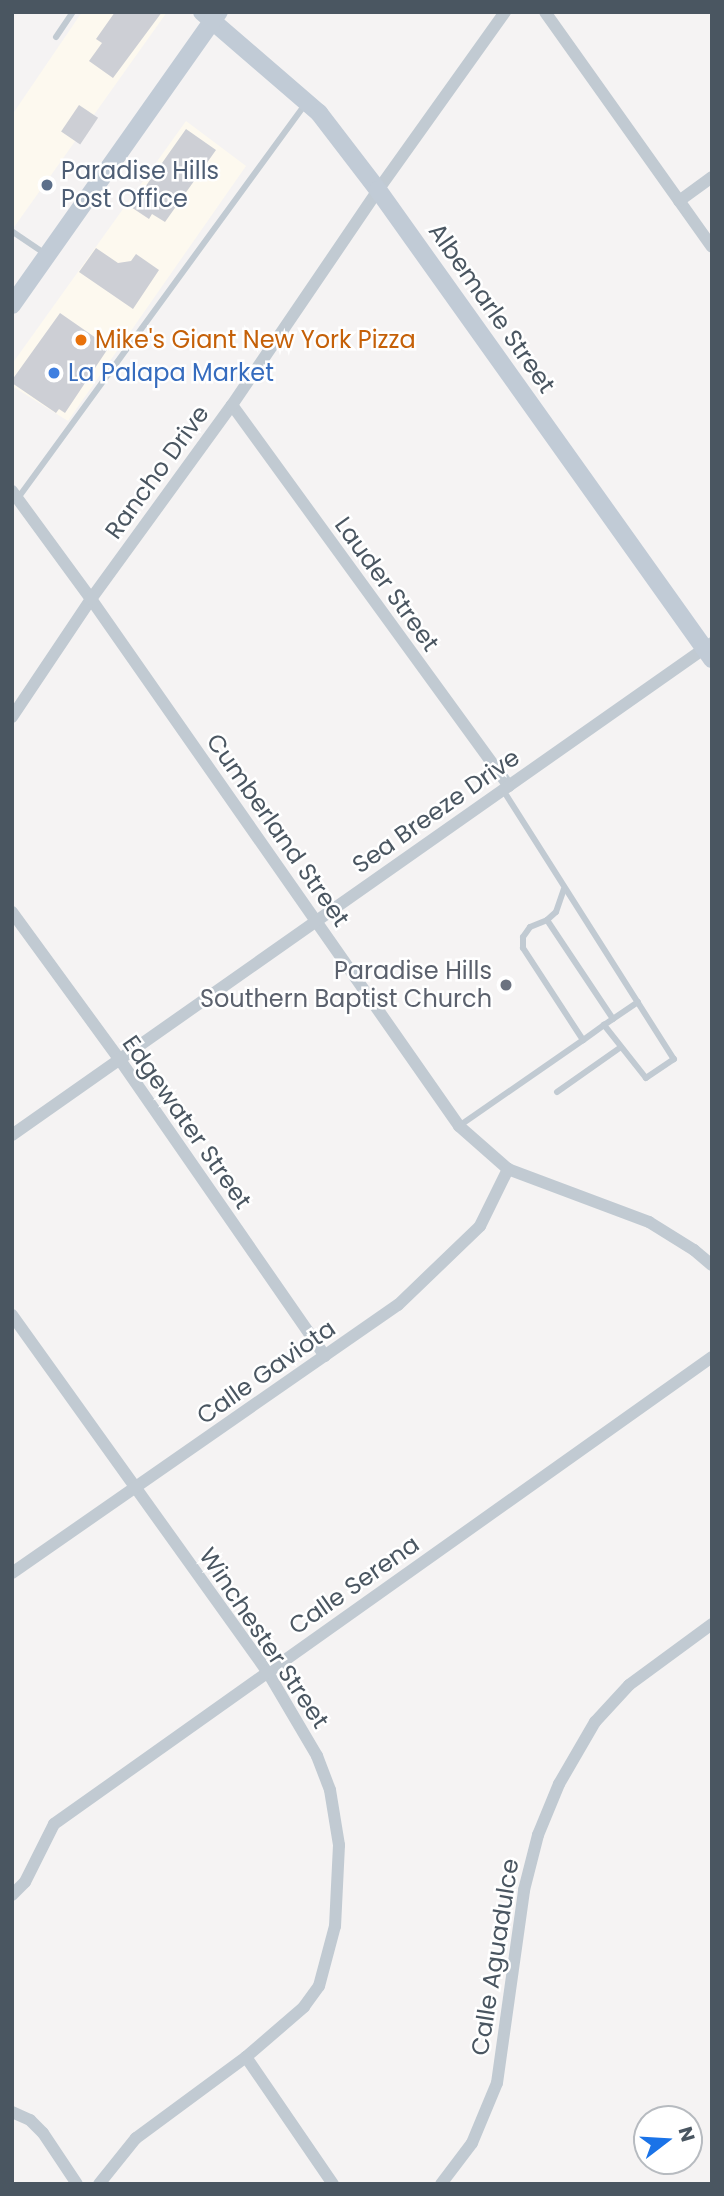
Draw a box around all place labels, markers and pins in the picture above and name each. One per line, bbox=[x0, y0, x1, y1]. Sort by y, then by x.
place label: Paradise Hills Post Office bbox=[61, 157, 219, 213]
marker: Paradise Hills Post Office bbox=[39, 177, 55, 193]
place label: Mike's Giant New York Pizza bbox=[95, 326, 416, 354]
marker: Mike's Giant New York Pizza bbox=[73, 332, 89, 348]
place label: La Palapa Market bbox=[68, 359, 274, 387]
marker: La Palapa Market bbox=[46, 365, 62, 381]
place label: Paradise Hills Southern Baptist Church bbox=[200, 957, 492, 1013]
marker: Paradise Hills Southern Baptist Church bbox=[498, 977, 514, 993]

